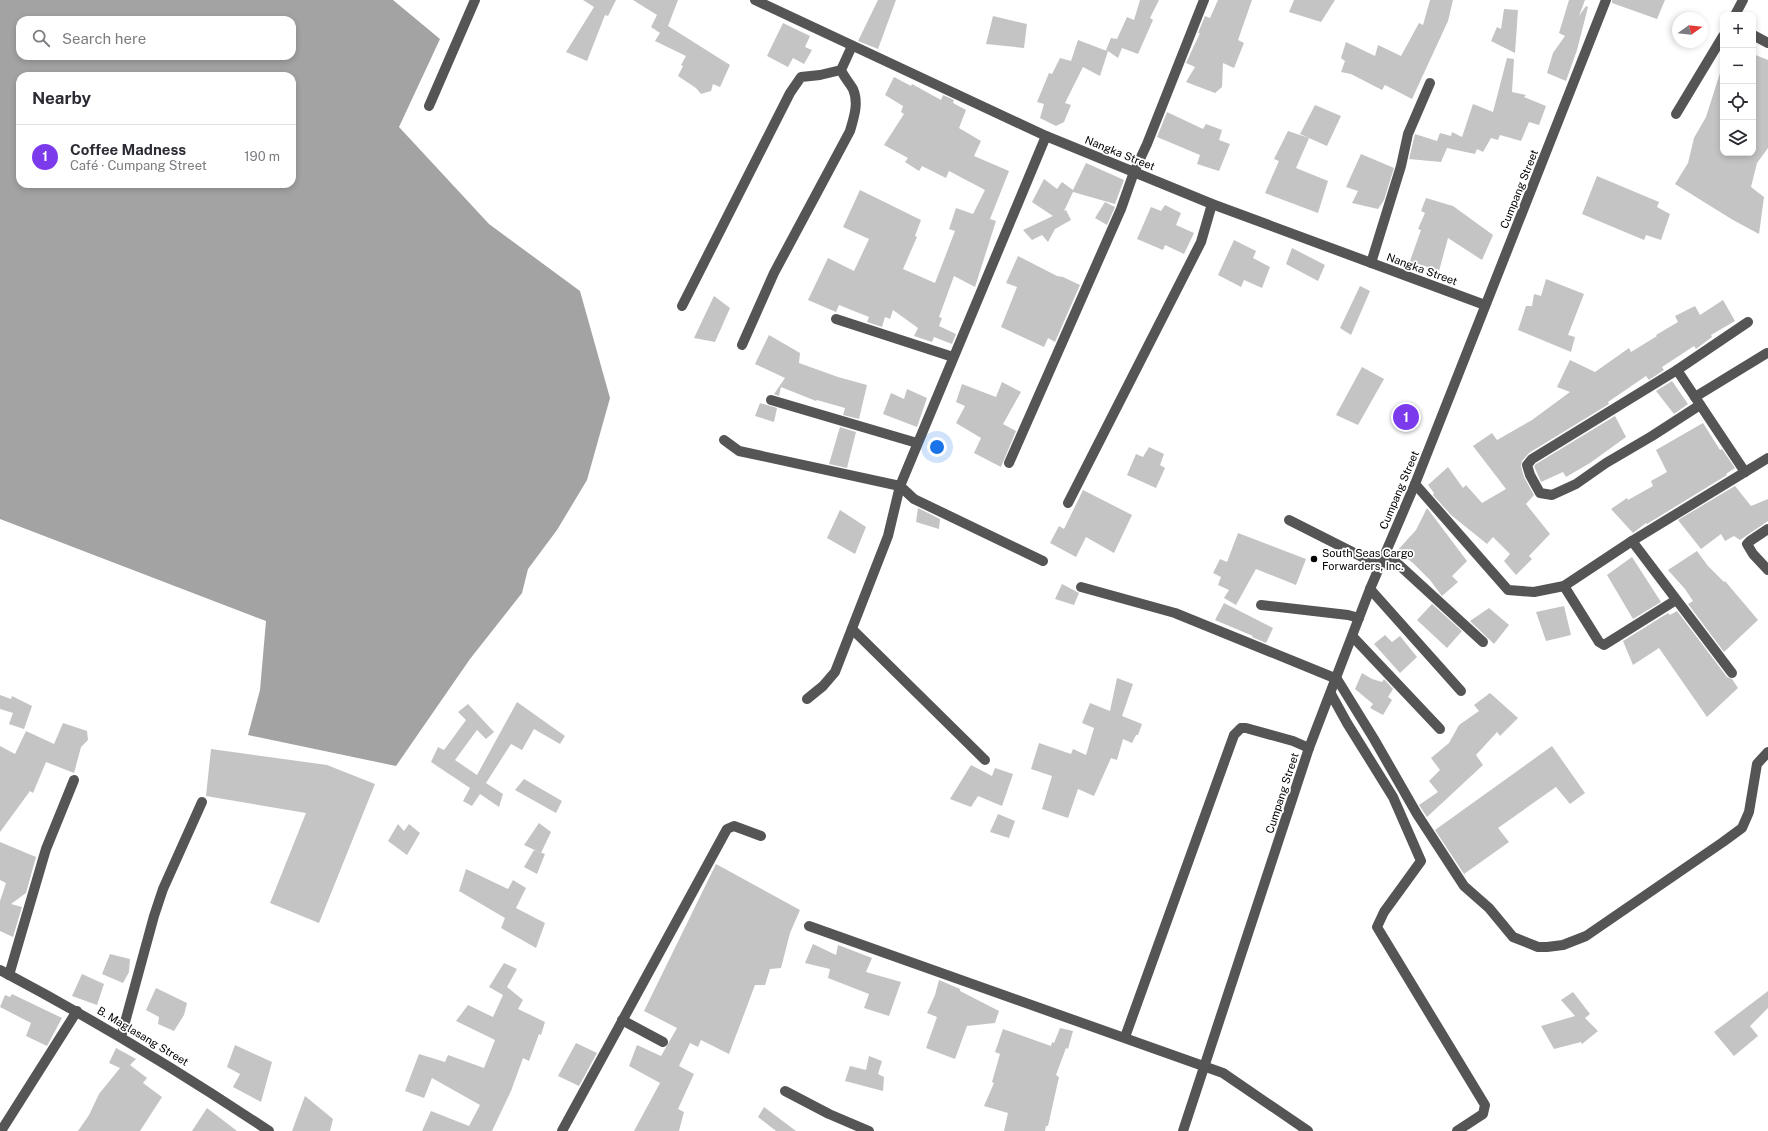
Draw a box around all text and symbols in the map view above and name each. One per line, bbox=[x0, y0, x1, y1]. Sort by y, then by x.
north arrow bbox=[1672, 12, 1708, 48]
map controls bbox=[1720, 12, 1756, 156]
button: + bbox=[1720, 12, 1756, 48]
search box bbox=[16, 16, 296, 60]
icon: search bbox=[30, 27, 52, 49]
text: Search here bbox=[62, 30, 146, 47]
button: − bbox=[1720, 48, 1756, 84]
button: locate bbox=[1720, 84, 1756, 120]
text: Nearby bbox=[32, 88, 91, 108]
button: layers bbox=[1720, 120, 1756, 156]
street label: Nangka Street bbox=[1083, 133, 1157, 173]
text: Coffee Madness bbox=[70, 141, 186, 158]
street label: Cumpang Street bbox=[1498, 148, 1540, 230]
text: 1 bbox=[42, 149, 48, 164]
text: 190 m bbox=[244, 149, 280, 164]
text: Café · Cumpang Street bbox=[70, 158, 207, 173]
street label: Nangka Street bbox=[1385, 251, 1459, 287]
pin: 1 bbox=[1393, 402, 1419, 432]
your location bbox=[927, 437, 947, 457]
street label: Cumpang Street bbox=[1377, 449, 1421, 531]
place label: South Seas Cargo Forwarders, Inc. bbox=[1322, 547, 1414, 572]
marker: South Seas Cargo Forwarders, Inc. bbox=[1309, 554, 1319, 564]
street label: Cumpang Street bbox=[1263, 751, 1301, 835]
street label: B. Maglasang Street bbox=[95, 1004, 191, 1068]

